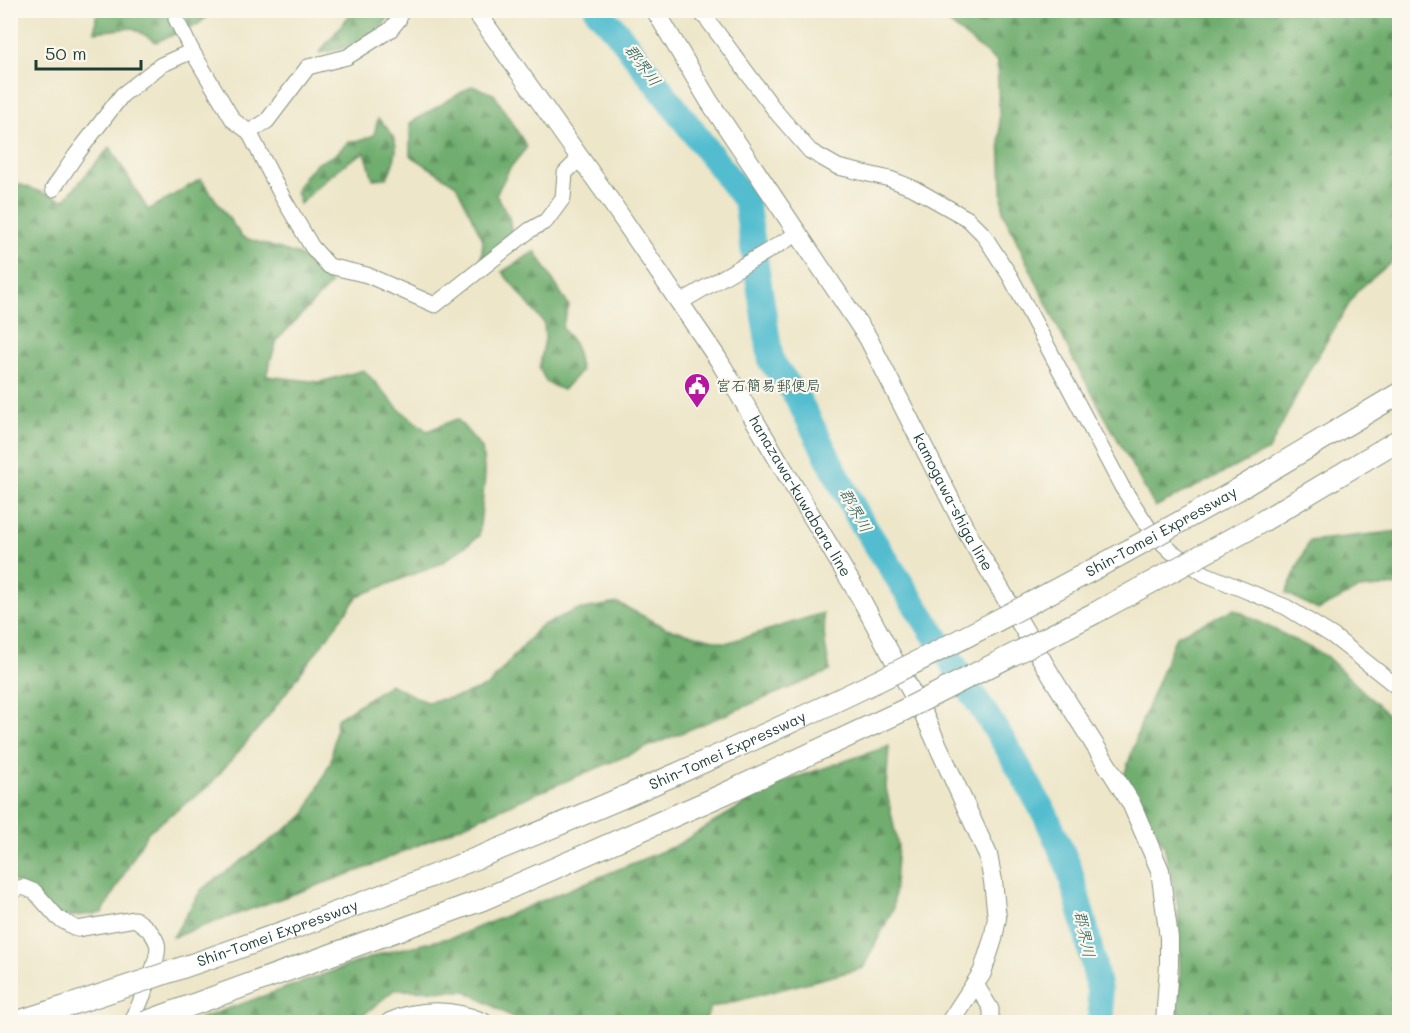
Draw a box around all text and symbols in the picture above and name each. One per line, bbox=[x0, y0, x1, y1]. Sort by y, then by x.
scale bar bbox=[36, 33, 141, 71]
water label: 郡界川 bbox=[621, 39, 666, 90]
text: 50 m bbox=[45, 41, 87, 65]
public building icon: 宮石簡易郵便局 bbox=[682, 371, 712, 409]
place label: 宮石簡易郵便局 bbox=[716, 375, 821, 395]
street label: hanazawa-kuwabara line bbox=[745, 411, 856, 580]
street label: kamogawa-shiga line bbox=[909, 430, 998, 574]
street label: Shin-Tomei Expressway bbox=[1082, 481, 1240, 581]
water label: 郡界川 bbox=[836, 484, 877, 536]
street label: Shin-Tomei Expressway bbox=[646, 706, 809, 794]
street label: Shin-Tomei Expressway bbox=[194, 894, 361, 971]
water label: 郡界川 bbox=[1070, 908, 1101, 960]

